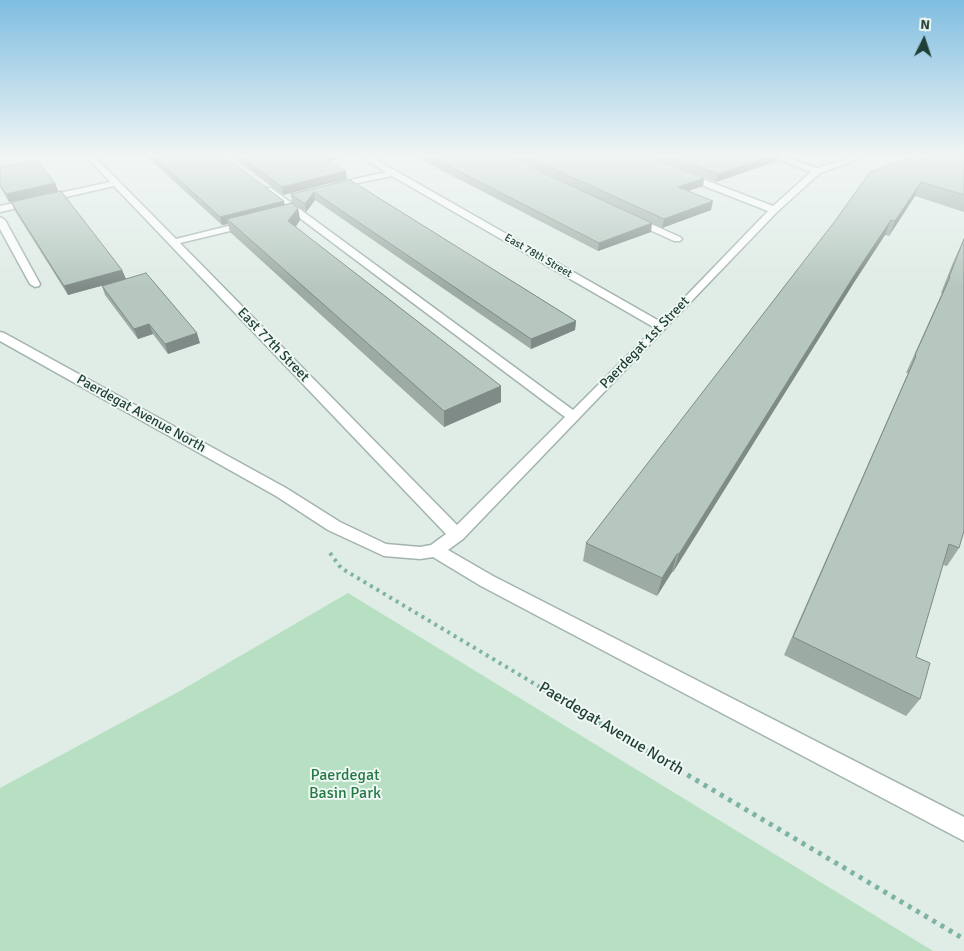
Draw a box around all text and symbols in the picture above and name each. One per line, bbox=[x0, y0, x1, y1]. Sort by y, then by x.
north arrow bbox=[899, 15, 949, 65]
text: N bbox=[920, 16, 931, 33]
street label: East 78th Street bbox=[502, 231, 574, 281]
street label: Paerdegat 1st Street bbox=[597, 293, 693, 393]
street label: East 77th Street bbox=[234, 305, 312, 385]
street label: Paerdegat Avenue North bbox=[73, 371, 209, 457]
street label: Paerdegat Avenue North bbox=[535, 678, 687, 780]
park label: Paerdegat Basin Park bbox=[309, 766, 381, 804]

